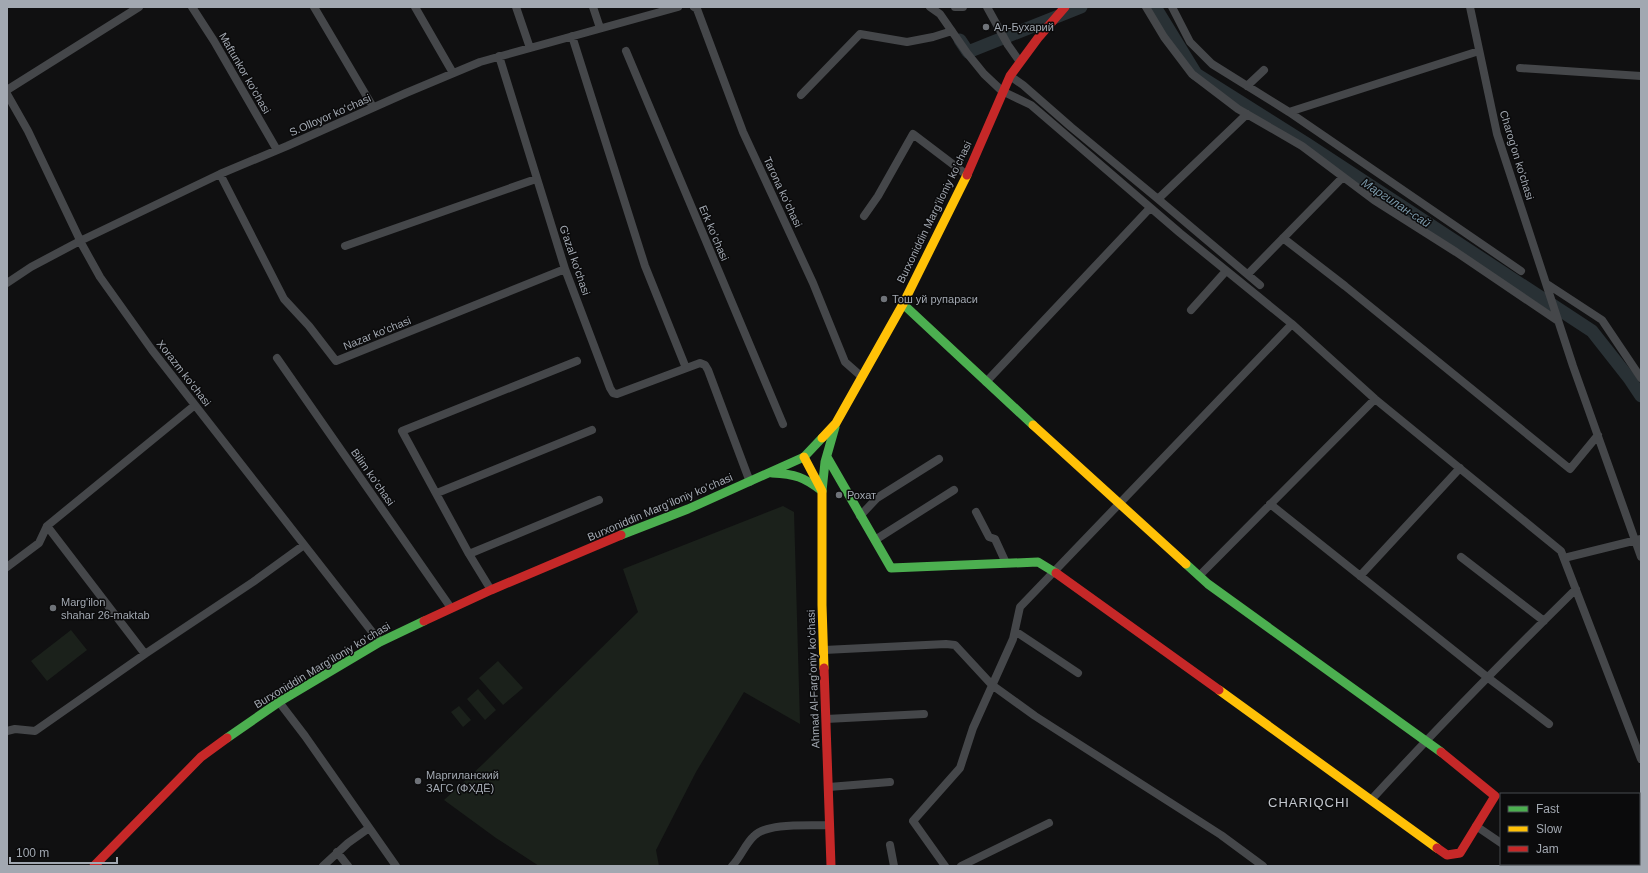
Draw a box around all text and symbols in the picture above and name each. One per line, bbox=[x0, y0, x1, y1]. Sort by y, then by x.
place label: Ал-Бухарий bbox=[994, 21, 1054, 33]
marker: Ал-Бухарий bbox=[981, 22, 991, 32]
street label: Maftunkor ko'chasi bbox=[217, 30, 273, 116]
street label: S.Olloyor koʻchasi bbox=[287, 92, 373, 138]
street label: Charog'on ko'chasi bbox=[1498, 109, 1536, 201]
street label: Burxoniddin Marg’iloniy ko’chasi bbox=[894, 139, 974, 285]
street label: Tarona koʻchasi bbox=[761, 155, 805, 229]
water label: Маргилан-сай bbox=[1359, 175, 1433, 231]
street label: Erk koʻchasi bbox=[697, 203, 731, 263]
street label: G'azal ko'chasi bbox=[557, 223, 593, 297]
place label: Тош уй рупараси bbox=[892, 293, 978, 305]
marker: Тош уй рупараси bbox=[879, 294, 889, 304]
street label: Nazar ko'chasi bbox=[341, 314, 413, 352]
street label: Xorazm ko'chasi bbox=[155, 338, 213, 408]
street label: Bilim koʻchasi bbox=[349, 446, 397, 508]
street label: Burxoniddin Marg’iloniy ko’chasi bbox=[586, 471, 734, 543]
place label: Рохат bbox=[847, 489, 876, 501]
marker: Рохат bbox=[834, 490, 844, 500]
place label: Marg'ilon shahar 26-maktab bbox=[61, 596, 150, 621]
marker: Marg'ilon shahar 26-maktab bbox=[48, 603, 58, 613]
street label: Ahmad Al-Fargʻoniy koʻchasi bbox=[805, 609, 821, 749]
street label: Burxoniddin Marg’iloniy ko’chasi bbox=[252, 620, 392, 710]
place label: Маргиланский ЗАГС (ФХДЁ) bbox=[426, 769, 499, 794]
marker: Маргиланский ЗАГС (ФХДЁ) bbox=[413, 776, 423, 786]
legend bbox=[1500, 793, 1640, 865]
district label: CHARIQCHI bbox=[1268, 795, 1350, 810]
text: Fast bbox=[1536, 802, 1560, 816]
text: Slow bbox=[1536, 822, 1562, 836]
scale bar bbox=[10, 839, 117, 865]
text: Jam bbox=[1536, 842, 1559, 856]
text: 100 m bbox=[16, 846, 49, 860]

